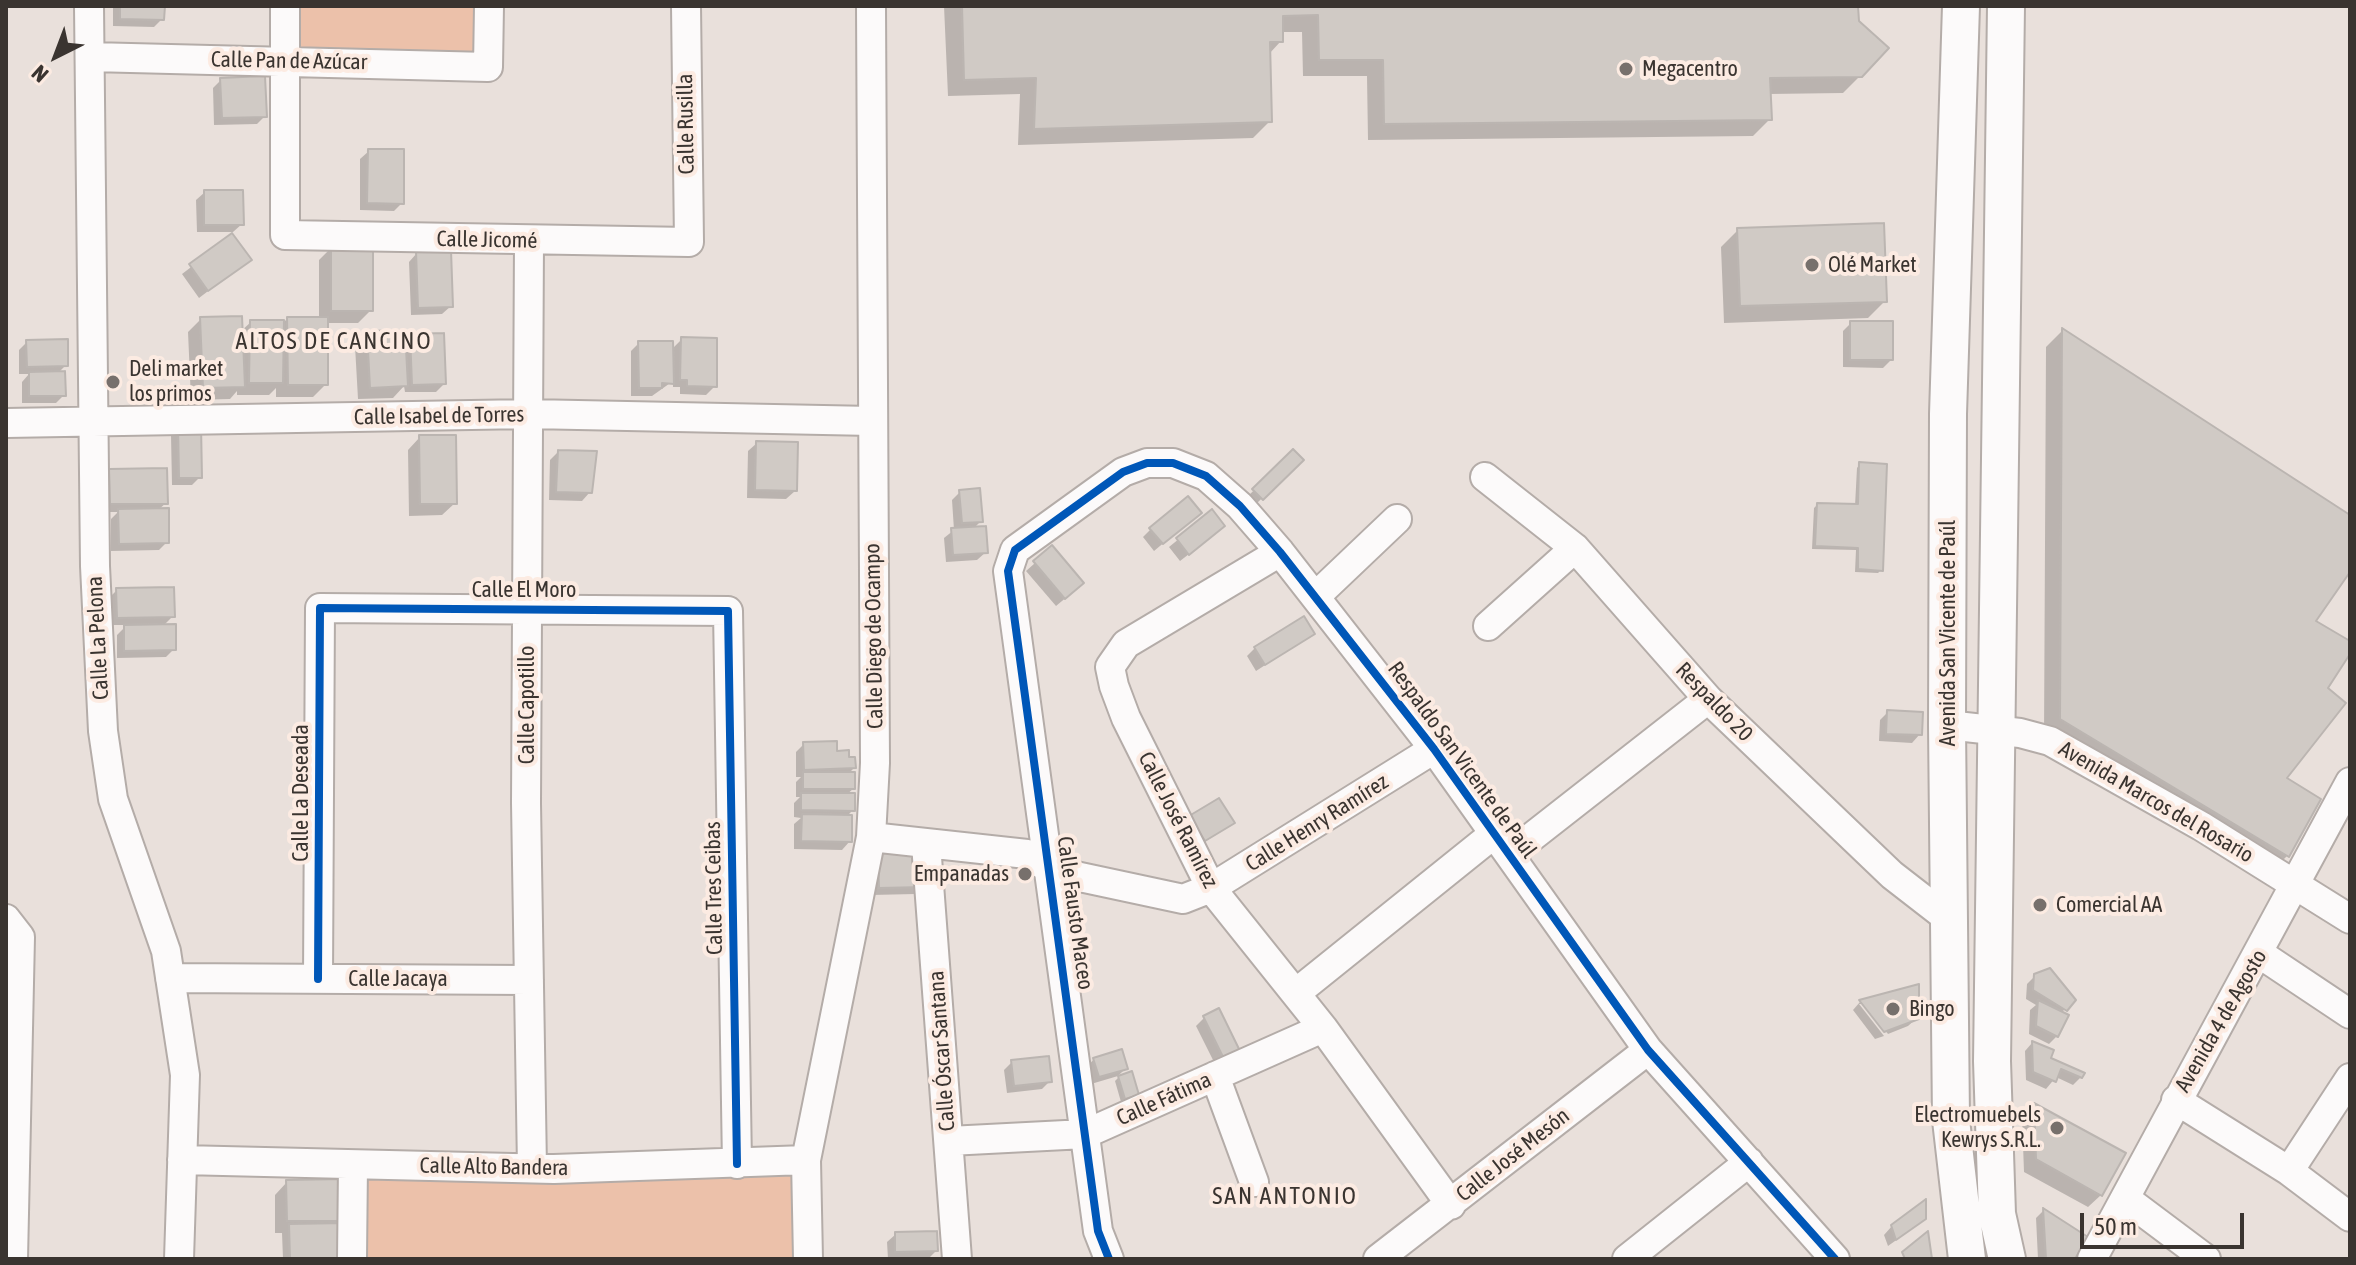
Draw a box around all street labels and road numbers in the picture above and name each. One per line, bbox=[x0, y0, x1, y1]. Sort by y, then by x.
street label: Calle Pan de Azúcar bbox=[211, 46, 367, 76]
street label: Calle Rusilla bbox=[672, 73, 700, 175]
street label: Calle Jicomé bbox=[436, 226, 538, 254]
street label: Calle Isabel de Torres bbox=[354, 401, 524, 431]
street label: Avenida San Vicente de Paúl bbox=[1935, 520, 1961, 746]
street label: Calle Diego de Ocampo bbox=[859, 543, 889, 729]
street label: Calle La Pelona bbox=[82, 576, 114, 700]
street label: Calle El Moro bbox=[472, 577, 576, 603]
street label: Calle Capotillo bbox=[514, 646, 540, 764]
street label: Respaldo San Vicente de Paúl bbox=[1382, 657, 1542, 863]
street label: Respaldo 20 bbox=[1670, 657, 1758, 747]
street label: Calle La Deseada bbox=[288, 724, 314, 862]
street label: Avenida Marcos del Rosario bbox=[2054, 736, 2258, 868]
street label: Calle José Ramírez bbox=[1132, 748, 1224, 892]
street label: Calle Henry Ramírez bbox=[1241, 769, 1393, 877]
street label: Calle Tres Ceibas bbox=[700, 821, 728, 955]
street label: Calle Fausto Maceo bbox=[1051, 835, 1099, 991]
street label: Avenida 4 de Agosto bbox=[2170, 945, 2272, 1097]
street label: Calle Jacaya bbox=[348, 966, 448, 992]
street label: Calle Óscar Santana bbox=[923, 970, 961, 1132]
street label: Calle Fátima bbox=[1113, 1066, 1215, 1132]
street label: Calle José Mesón bbox=[1451, 1103, 1575, 1207]
street label: Calle Alto Bandera bbox=[419, 1153, 569, 1181]

